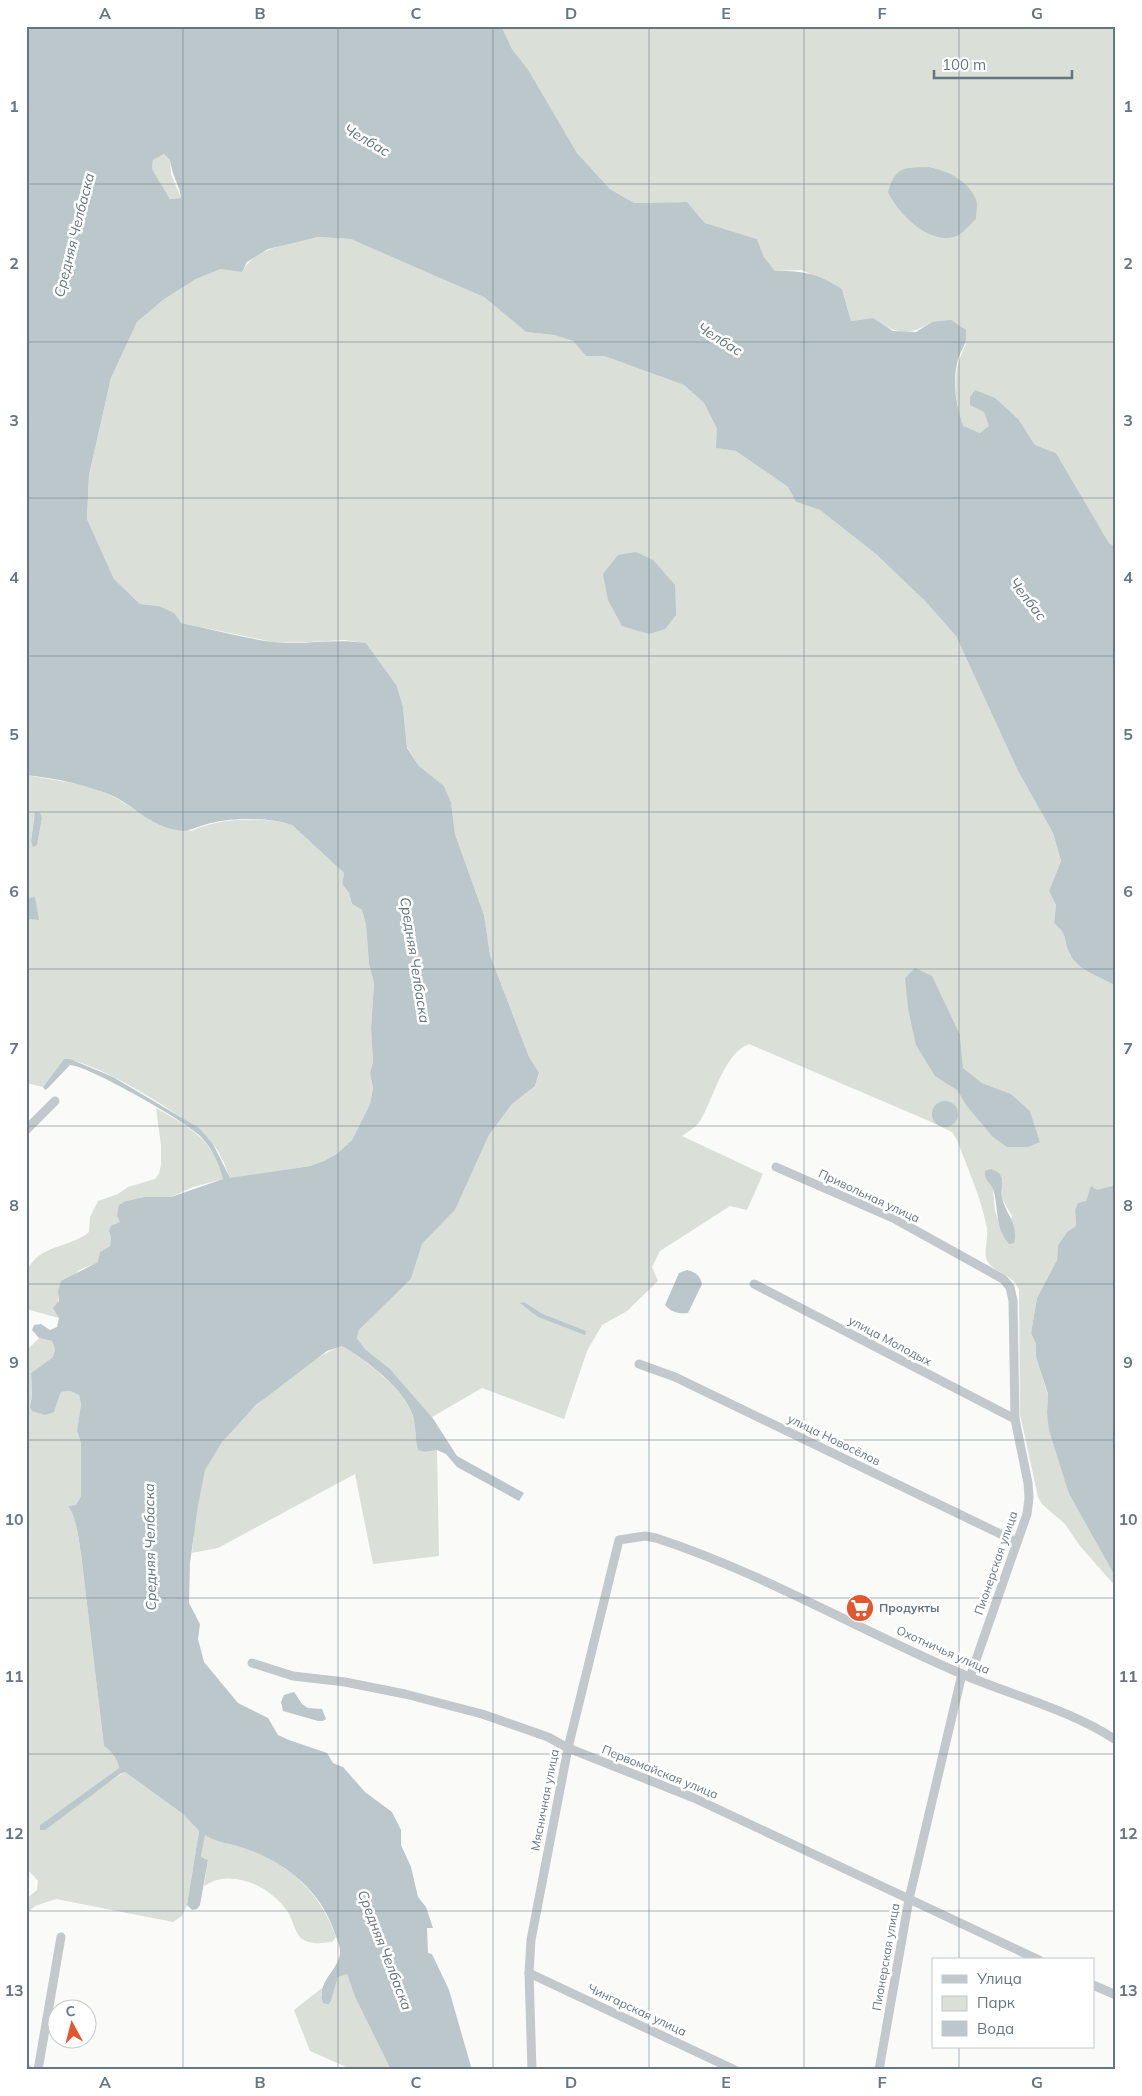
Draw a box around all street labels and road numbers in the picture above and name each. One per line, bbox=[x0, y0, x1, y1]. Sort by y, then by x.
street label: Привольная улица bbox=[816, 1166, 922, 1226]
street label: улица Молодых bbox=[846, 1312, 935, 1369]
street label: улица Новосёлов bbox=[785, 1411, 883, 1469]
street label: Пионерская улица bbox=[971, 1509, 1020, 1617]
street label: Охотничья улица bbox=[894, 1622, 992, 1677]
street label: Первомайская улица bbox=[600, 1741, 720, 1802]
street label: Мясничная улица bbox=[527, 1748, 562, 1852]
street label: Пионерская улица bbox=[869, 1902, 902, 2012]
street label: Чингарская улица bbox=[585, 1980, 689, 2039]

